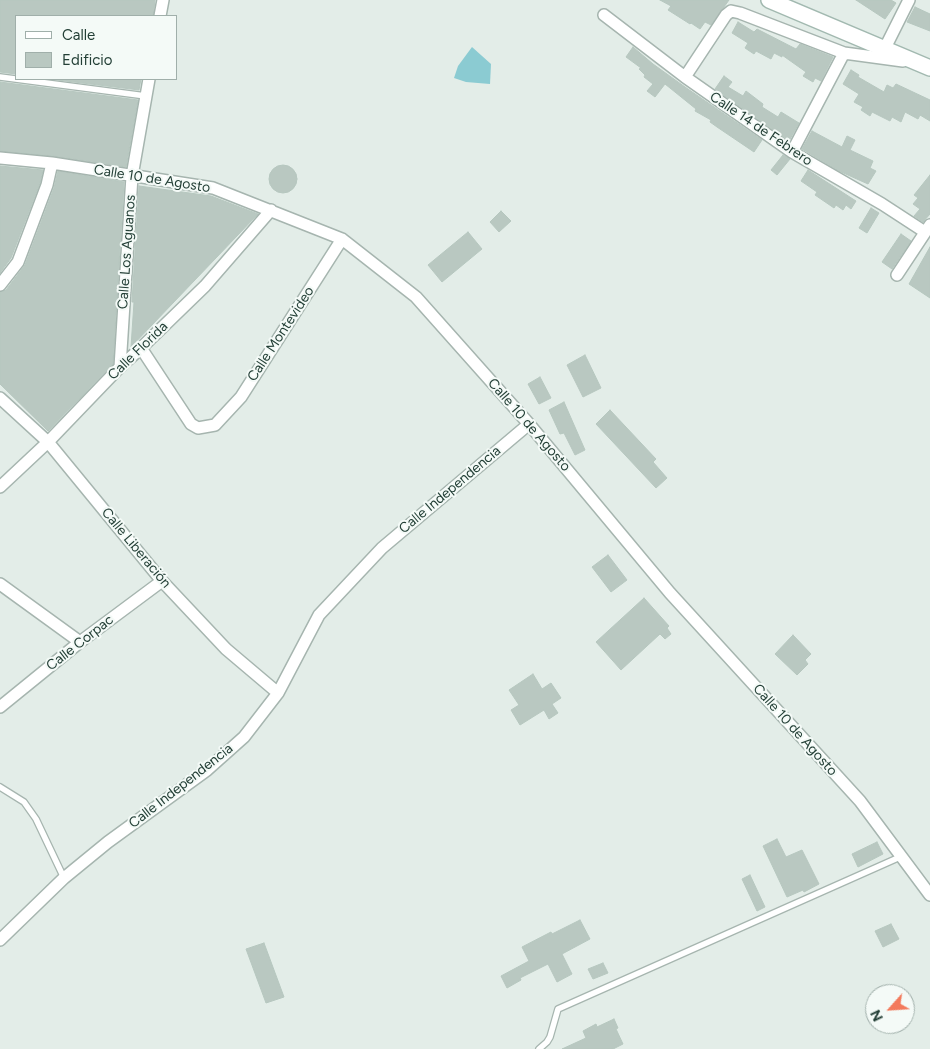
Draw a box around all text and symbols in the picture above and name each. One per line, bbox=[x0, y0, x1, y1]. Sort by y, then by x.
legend bbox=[15, 15, 178, 80]
text: Calle bbox=[62, 26, 95, 44]
text: Edificio bbox=[62, 51, 112, 69]
street label: Calle 14 de Febrero bbox=[706, 88, 816, 170]
street label: Calle 10 de Agosto bbox=[93, 162, 211, 196]
street label: Calle Los Aguanos bbox=[115, 194, 139, 310]
street label: Calle Montevideo bbox=[244, 284, 318, 384]
street label: Calle Florida bbox=[105, 318, 171, 384]
street label: Calle 10 de Agosto bbox=[484, 375, 574, 475]
street label: Calle Independencia bbox=[396, 443, 504, 537]
street label: Calle Liberación bbox=[98, 504, 174, 592]
street label: Calle Corpac bbox=[43, 612, 117, 674]
street label: Calle 10 de Agosto bbox=[749, 681, 841, 779]
street label: Calle Independencia bbox=[126, 740, 236, 832]
north arrow bbox=[865, 984, 915, 1034]
text: N bbox=[867, 1007, 887, 1024]

